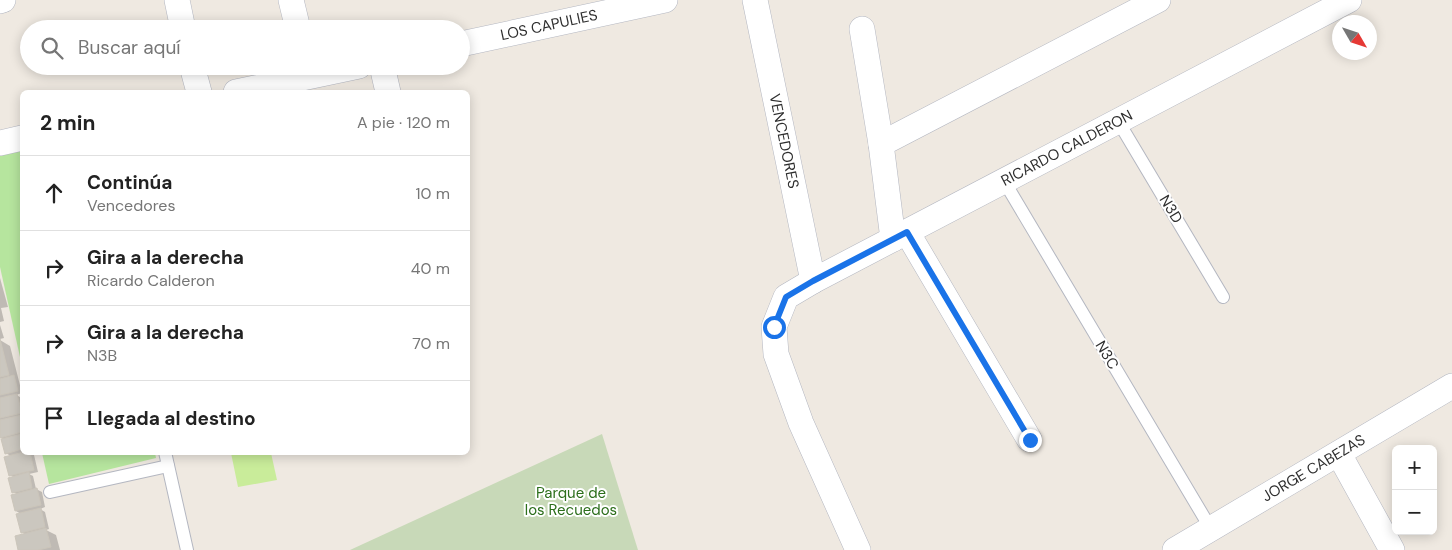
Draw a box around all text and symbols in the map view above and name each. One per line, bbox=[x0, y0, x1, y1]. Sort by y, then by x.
street label: LOS CAPULIES bbox=[499, 5, 600, 45]
north arrow bbox=[1332, 15, 1377, 60]
search box bbox=[20, 20, 470, 75]
icon: search bbox=[38, 34, 66, 62]
text: Buscar aquí bbox=[78, 35, 181, 60]
street label: VENCEDORES bbox=[765, 92, 804, 190]
street label: RICARDO CALDERON bbox=[998, 105, 1136, 191]
text: 2 min bbox=[40, 109, 96, 137]
text: A pie · 120 m bbox=[357, 112, 450, 133]
text: Continúa bbox=[87, 170, 172, 195]
icon: ahead bbox=[40, 179, 68, 207]
text: 10 m bbox=[416, 183, 450, 204]
street label: N3D bbox=[1155, 191, 1187, 227]
text: Vencedores bbox=[87, 195, 175, 216]
text: Gira a la derecha bbox=[87, 245, 244, 270]
icon: right bbox=[40, 254, 68, 282]
text: 40 m bbox=[411, 258, 450, 279]
text: Ricardo Calderon bbox=[87, 270, 215, 291]
route start bbox=[763, 316, 786, 339]
text: Gira a la derecha bbox=[87, 320, 244, 345]
icon: right bbox=[40, 329, 68, 357]
text: 70 m bbox=[412, 333, 450, 354]
street label: N3C bbox=[1091, 337, 1123, 373]
text: N3B bbox=[87, 345, 117, 366]
icon: arrive bbox=[40, 404, 68, 432]
text: Llegada al destino bbox=[87, 406, 256, 431]
route end bbox=[1019, 429, 1042, 452]
street label: JORGE CABEZAS bbox=[1258, 429, 1369, 506]
map controls bbox=[1392, 445, 1437, 535]
button: + bbox=[1392, 445, 1437, 490]
park label: Parque de los Recuedos bbox=[525, 483, 617, 520]
button: − bbox=[1392, 490, 1437, 535]

